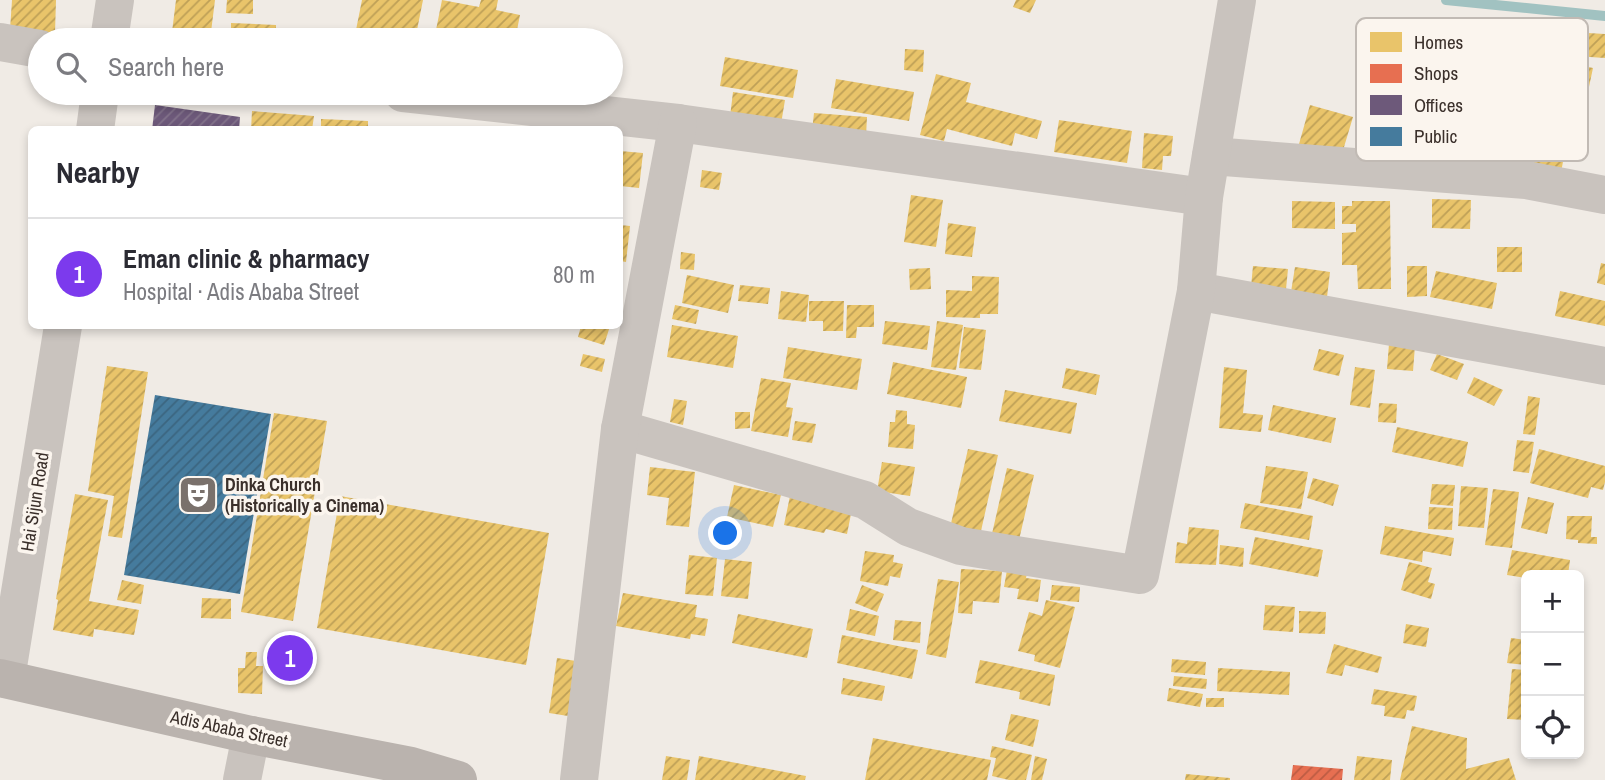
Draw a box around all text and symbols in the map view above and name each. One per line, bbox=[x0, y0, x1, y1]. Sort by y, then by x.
legend bbox=[1356, 18, 1588, 161]
search box bbox=[28, 28, 623, 105]
text: Homes bbox=[1414, 29, 1464, 55]
icon: search bbox=[52, 48, 90, 86]
text: Search here bbox=[108, 49, 224, 84]
text: Shops bbox=[1414, 60, 1458, 86]
text: Offices bbox=[1414, 92, 1463, 118]
text: Public bbox=[1414, 123, 1458, 149]
text: Nearby bbox=[56, 152, 139, 192]
text: Eman clinic & pharmacy bbox=[123, 241, 369, 276]
text: 1 bbox=[74, 259, 84, 290]
text: 80 m bbox=[553, 259, 595, 290]
text: Hospital · Adis Ababa Street bbox=[123, 276, 359, 307]
street label: Hai Sijun Road bbox=[14, 451, 55, 553]
place label: Dinka Church (Historically a Cinema) bbox=[225, 472, 384, 518]
theatre icon: Dinka Church (Historically a Cinema) bbox=[177, 474, 219, 516]
your location bbox=[708, 516, 742, 550]
map controls bbox=[1521, 570, 1584, 759]
button: + bbox=[1521, 570, 1584, 633]
pin: 1 bbox=[267, 632, 313, 684]
button: − bbox=[1521, 633, 1584, 696]
button: locate bbox=[1521, 696, 1584, 759]
street label: Adis Ababa Street bbox=[167, 704, 290, 753]

